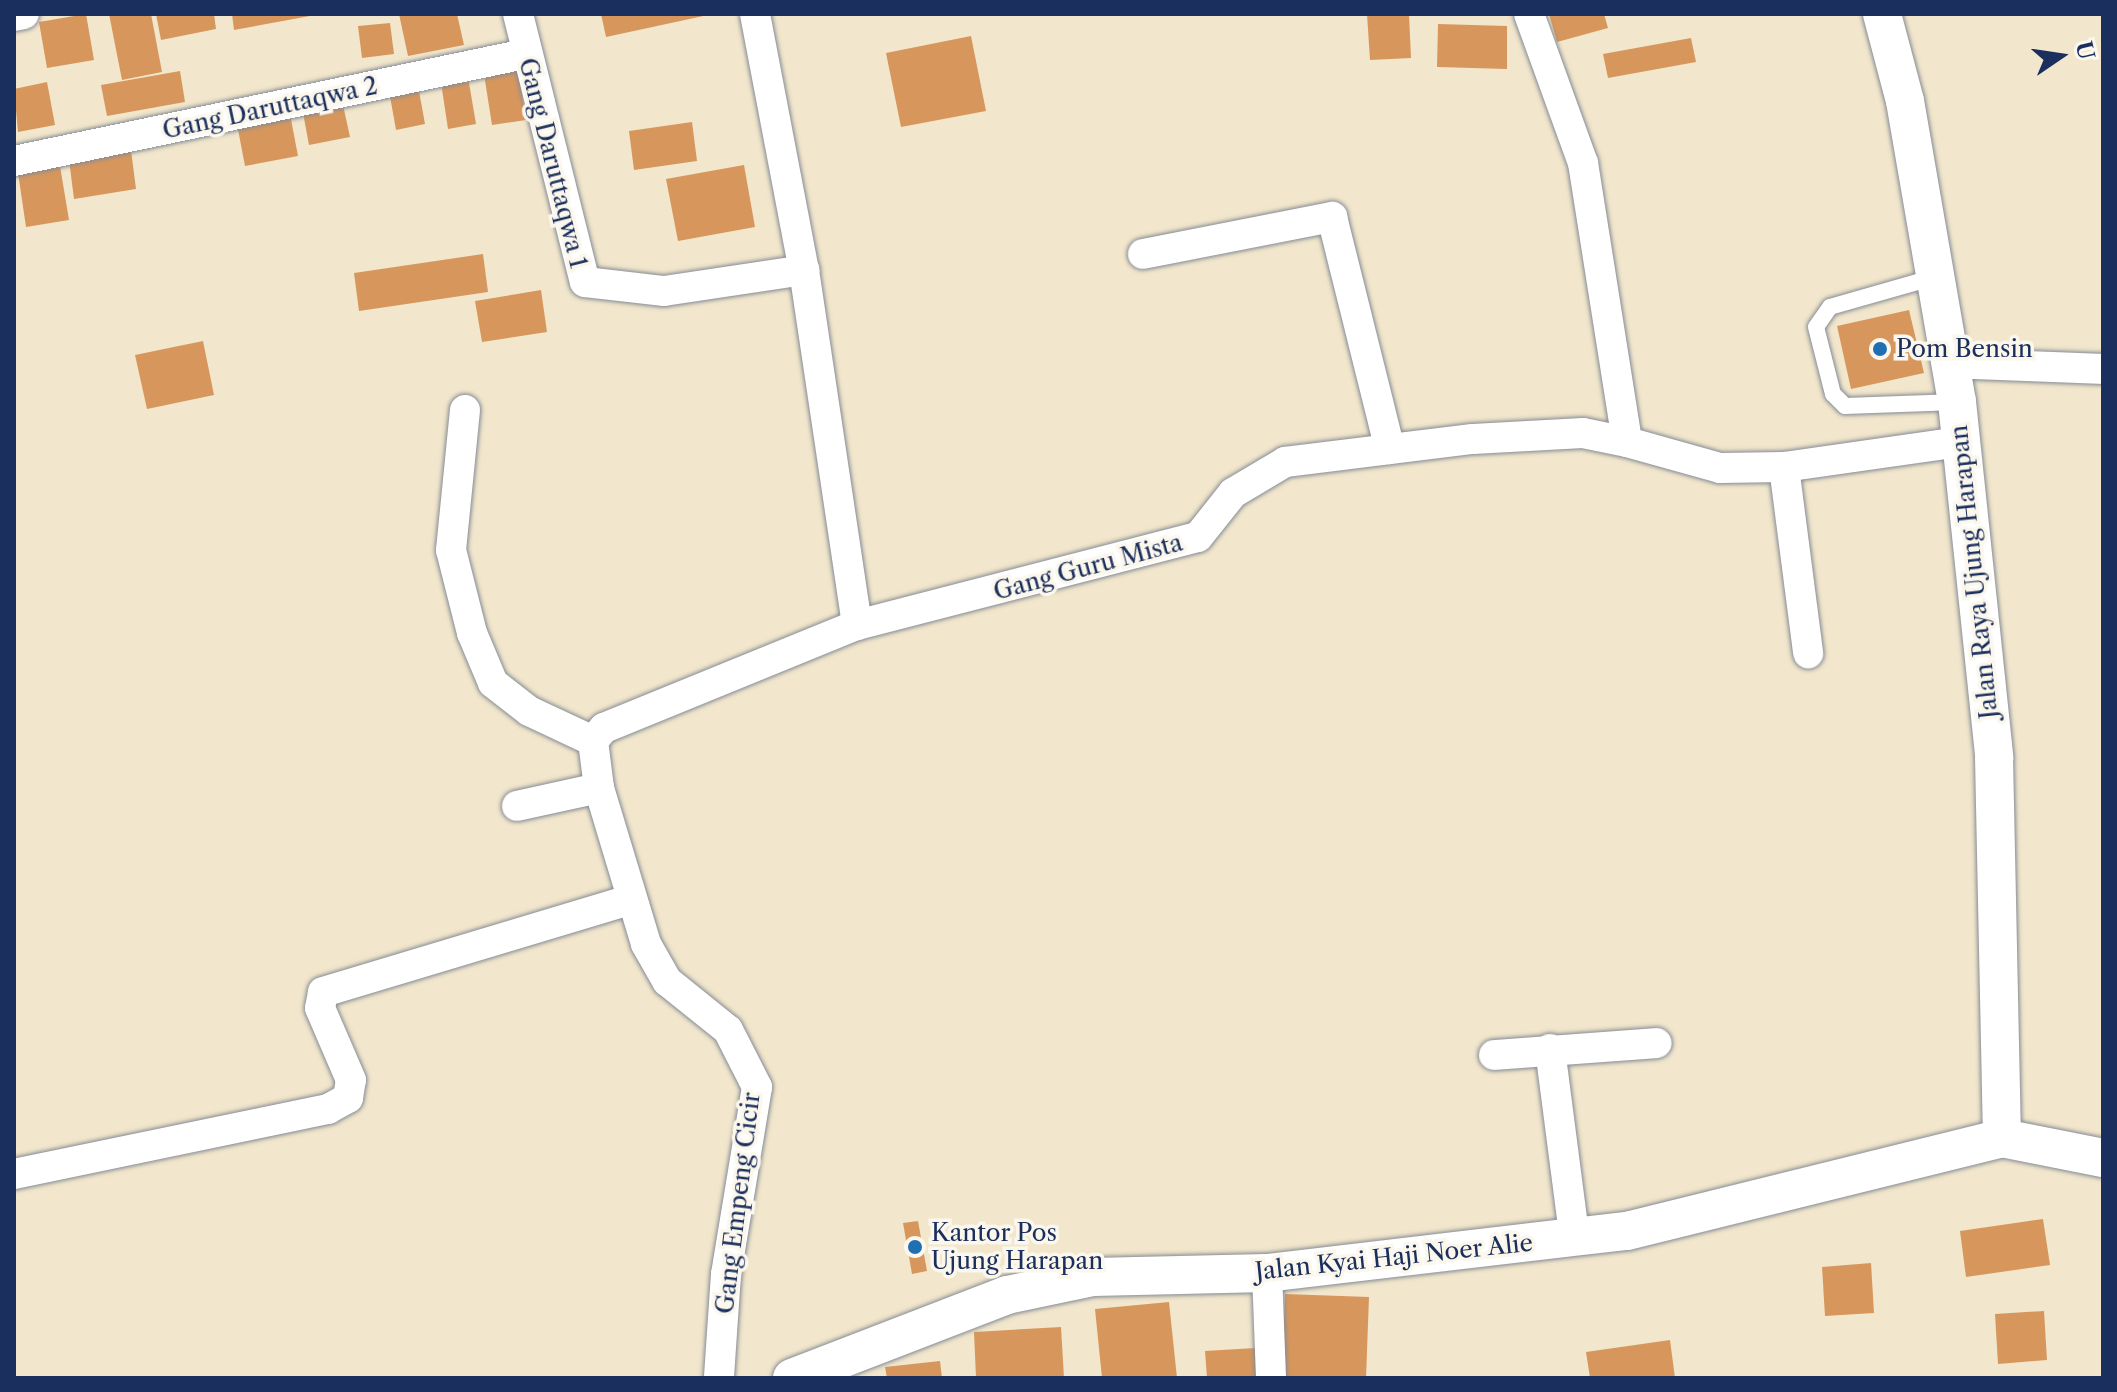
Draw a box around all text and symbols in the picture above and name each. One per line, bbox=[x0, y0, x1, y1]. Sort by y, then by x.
north arrow bbox=[2021, 16, 2101, 96]
text: U bbox=[2070, 39, 2100, 62]
street label: Gang Daruttaqwa 1 bbox=[513, 55, 593, 271]
street label: Gang Daruttaqwa 2 bbox=[160, 71, 380, 145]
place label: Pom Bensin bbox=[1896, 335, 2033, 363]
marker: Pom Bensin bbox=[1871, 340, 1889, 358]
street label: Jalan Raya Ujung Harapan bbox=[1944, 424, 2004, 720]
street label: Gang Guru Mista bbox=[990, 528, 1186, 606]
street label: Gang Empeng Cicir bbox=[710, 1091, 766, 1315]
place label: Kantor Pos Ujung Harapan bbox=[931, 1219, 1103, 1275]
street label: Jalan Kyai Haji Noer Alie bbox=[1253, 1228, 1535, 1286]
marker: Kantor Pos Ujung Harapan bbox=[906, 1238, 924, 1256]

